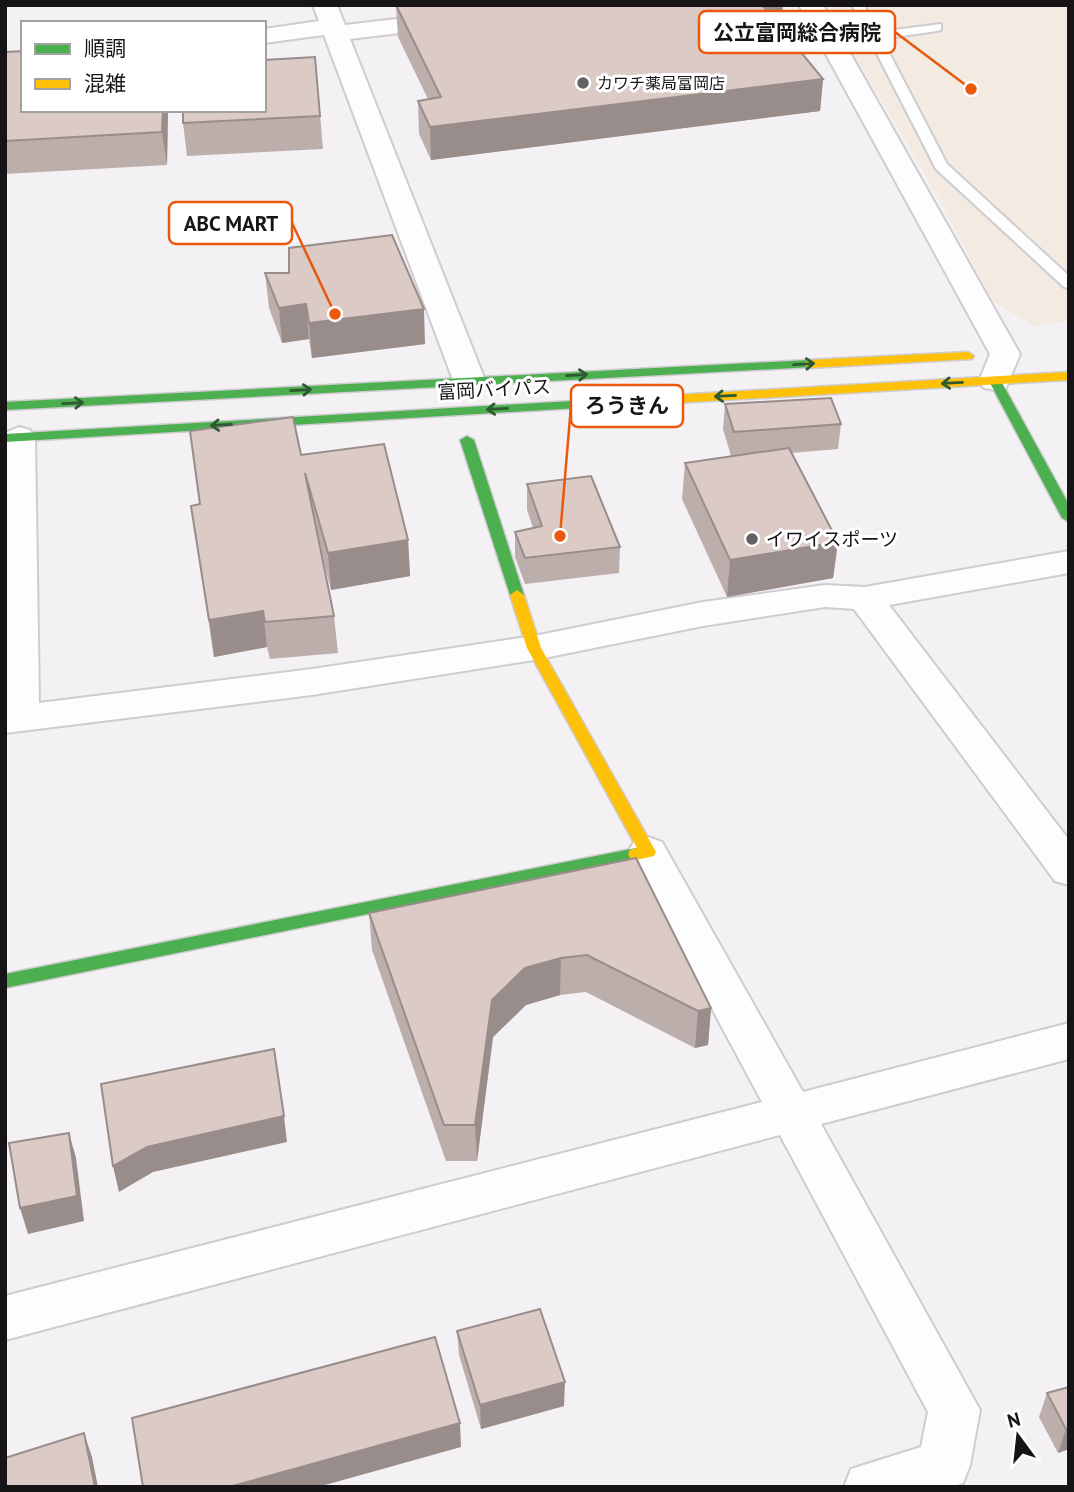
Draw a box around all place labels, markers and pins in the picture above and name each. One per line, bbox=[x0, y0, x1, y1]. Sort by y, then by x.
callout: 公立富岡総合病院 bbox=[699, 11, 895, 53]
place label: カワチ薬局富岡店 bbox=[597, 73, 725, 93]
marker: カワチ薬局富岡店 bbox=[575, 75, 591, 91]
callout: ABC MART bbox=[169, 202, 292, 244]
callout: ろうきん bbox=[571, 385, 683, 427]
place label: イワイスポーツ bbox=[766, 527, 898, 551]
marker: イワイスポーツ bbox=[744, 531, 760, 547]

